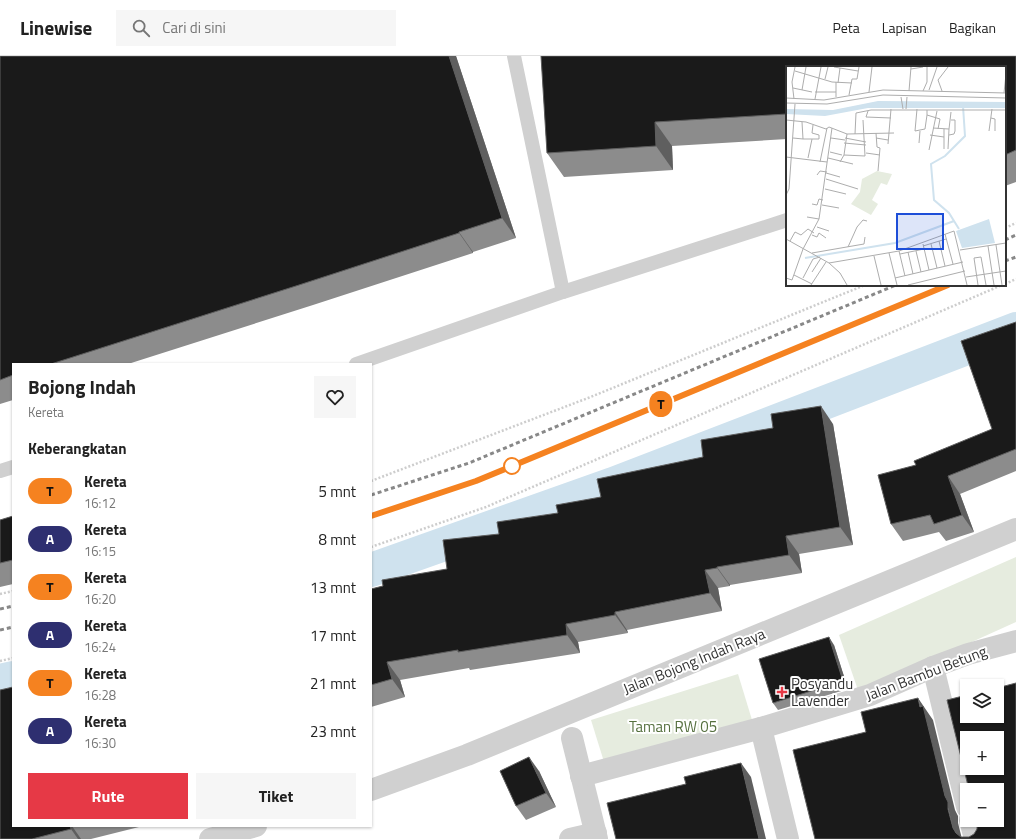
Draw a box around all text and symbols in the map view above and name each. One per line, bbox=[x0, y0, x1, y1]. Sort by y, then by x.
search box bbox=[116, 10, 396, 46]
text: Linewise bbox=[20, 13, 92, 42]
text: Cari di sini bbox=[162, 16, 226, 39]
icon: search bbox=[130, 17, 152, 39]
text: Peta bbox=[832, 17, 860, 38]
text: Lapisan bbox=[882, 17, 927, 38]
text: Bagikan bbox=[949, 17, 996, 38]
inset map bbox=[786, 66, 1006, 286]
text: Bojong Indah bbox=[28, 372, 136, 401]
button: heart bbox=[314, 376, 356, 418]
line badge: T bbox=[648, 391, 674, 417]
text: T bbox=[657, 393, 665, 414]
text: Kereta bbox=[28, 402, 64, 422]
text: Keberangkatan bbox=[28, 437, 126, 460]
unlabelled marker bbox=[503, 457, 521, 475]
text: Kereta bbox=[84, 470, 127, 493]
text: T bbox=[46, 480, 54, 501]
text: 5 mnt bbox=[318, 480, 356, 503]
text: 16:12 bbox=[84, 493, 116, 513]
text: Kereta bbox=[84, 518, 127, 541]
text: A bbox=[46, 528, 54, 549]
text: 8 mnt bbox=[318, 528, 356, 551]
text: 16:15 bbox=[84, 541, 116, 561]
text: Kereta bbox=[84, 566, 127, 589]
text: T bbox=[46, 576, 54, 597]
text: 13 mnt bbox=[310, 576, 356, 599]
text: 16:20 bbox=[84, 589, 116, 609]
text: Kereta bbox=[84, 614, 127, 637]
street label: Jalan Bojong Indah Raya bbox=[619, 622, 769, 700]
text: A bbox=[46, 624, 54, 645]
text: 17 mnt bbox=[310, 624, 356, 647]
text: 16:24 bbox=[84, 637, 116, 657]
street label: Jalan Bambu Betung bbox=[862, 639, 990, 707]
text: Kereta bbox=[84, 662, 127, 685]
text: T bbox=[46, 672, 54, 693]
text: 21 mnt bbox=[310, 672, 356, 695]
place label: Posyandu Lavender bbox=[791, 672, 853, 712]
map controls bbox=[960, 679, 1004, 827]
button: layers bbox=[960, 679, 1004, 723]
text: 16:28 bbox=[84, 685, 116, 705]
marker: Posyandu Lavender bbox=[776, 686, 788, 698]
text: Kereta bbox=[84, 710, 127, 733]
park label: Taman RW 05 bbox=[629, 715, 717, 738]
text: A bbox=[46, 720, 54, 741]
text: 23 mnt bbox=[310, 720, 356, 743]
button: + bbox=[960, 731, 1004, 775]
text: 16:30 bbox=[84, 733, 116, 753]
button: Rute bbox=[28, 773, 188, 819]
button: Tiket bbox=[196, 773, 356, 819]
button: − bbox=[960, 783, 1004, 827]

